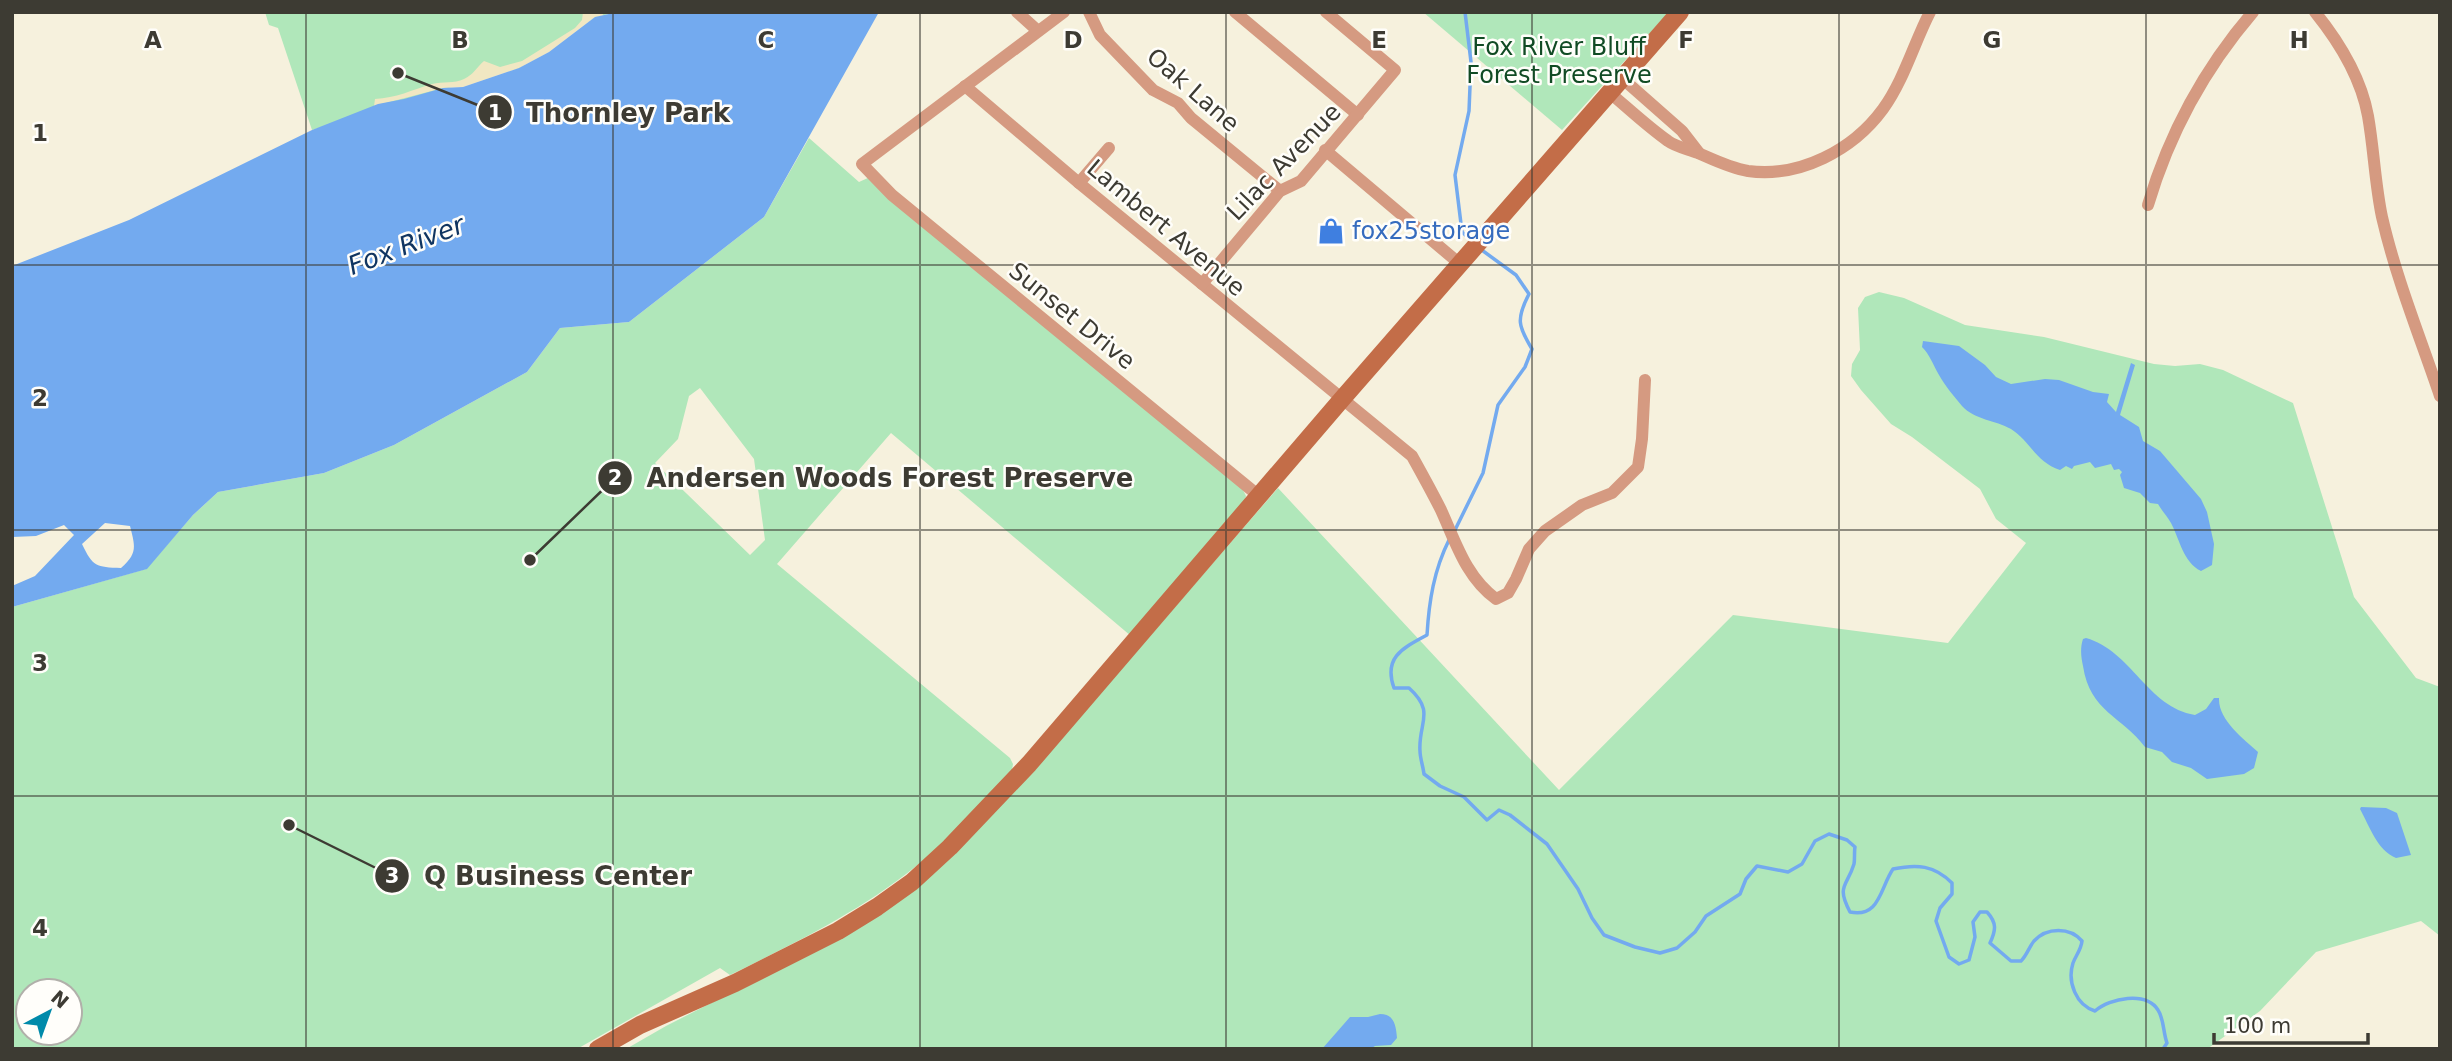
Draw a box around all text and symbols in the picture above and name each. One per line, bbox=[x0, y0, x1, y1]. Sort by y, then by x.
text: A bbox=[144, 27, 162, 53]
text: B bbox=[451, 27, 469, 53]
text: C bbox=[758, 27, 774, 53]
text: D bbox=[1063, 27, 1083, 53]
text: E bbox=[1371, 27, 1387, 53]
text: F bbox=[1678, 27, 1694, 53]
text: G bbox=[1983, 27, 2001, 53]
text: H bbox=[2289, 27, 2309, 53]
park label: Fox River Bluff Forest Preserve bbox=[1466, 33, 1652, 89]
street label: Oak Lane bbox=[1141, 42, 1245, 138]
callout: Thornley Park bbox=[477, 89, 744, 136]
text: Thornley Park bbox=[526, 98, 731, 128]
street label: Lilac Avenue bbox=[1221, 98, 1347, 226]
text: 1 bbox=[488, 101, 502, 125]
text: 1 bbox=[32, 120, 48, 146]
street label: Lambert Avenue bbox=[1081, 154, 1251, 302]
water label: Fox River bbox=[344, 208, 470, 281]
shop icon: fox25storage bbox=[1316, 216, 1346, 246]
place label: fox25storage bbox=[1352, 217, 1510, 245]
street label: Sunset Drive bbox=[1003, 257, 1141, 375]
text: 2 bbox=[32, 385, 48, 411]
callout: Andersen Woods Forest Preserve bbox=[597, 454, 1147, 501]
text: Andersen Woods Forest Preserve bbox=[647, 463, 1134, 493]
text: 2 bbox=[608, 466, 622, 490]
text: 3 bbox=[32, 650, 48, 676]
callout: Q Business Center bbox=[375, 853, 706, 900]
text: Q Business Center bbox=[424, 861, 692, 891]
text: 3 bbox=[385, 864, 399, 888]
text: 4 bbox=[32, 915, 48, 941]
north arrow bbox=[14, 977, 84, 1047]
text: N bbox=[47, 986, 73, 1013]
scale bar bbox=[2214, 1002, 2368, 1046]
text: 100 m bbox=[2224, 1014, 2291, 1038]

